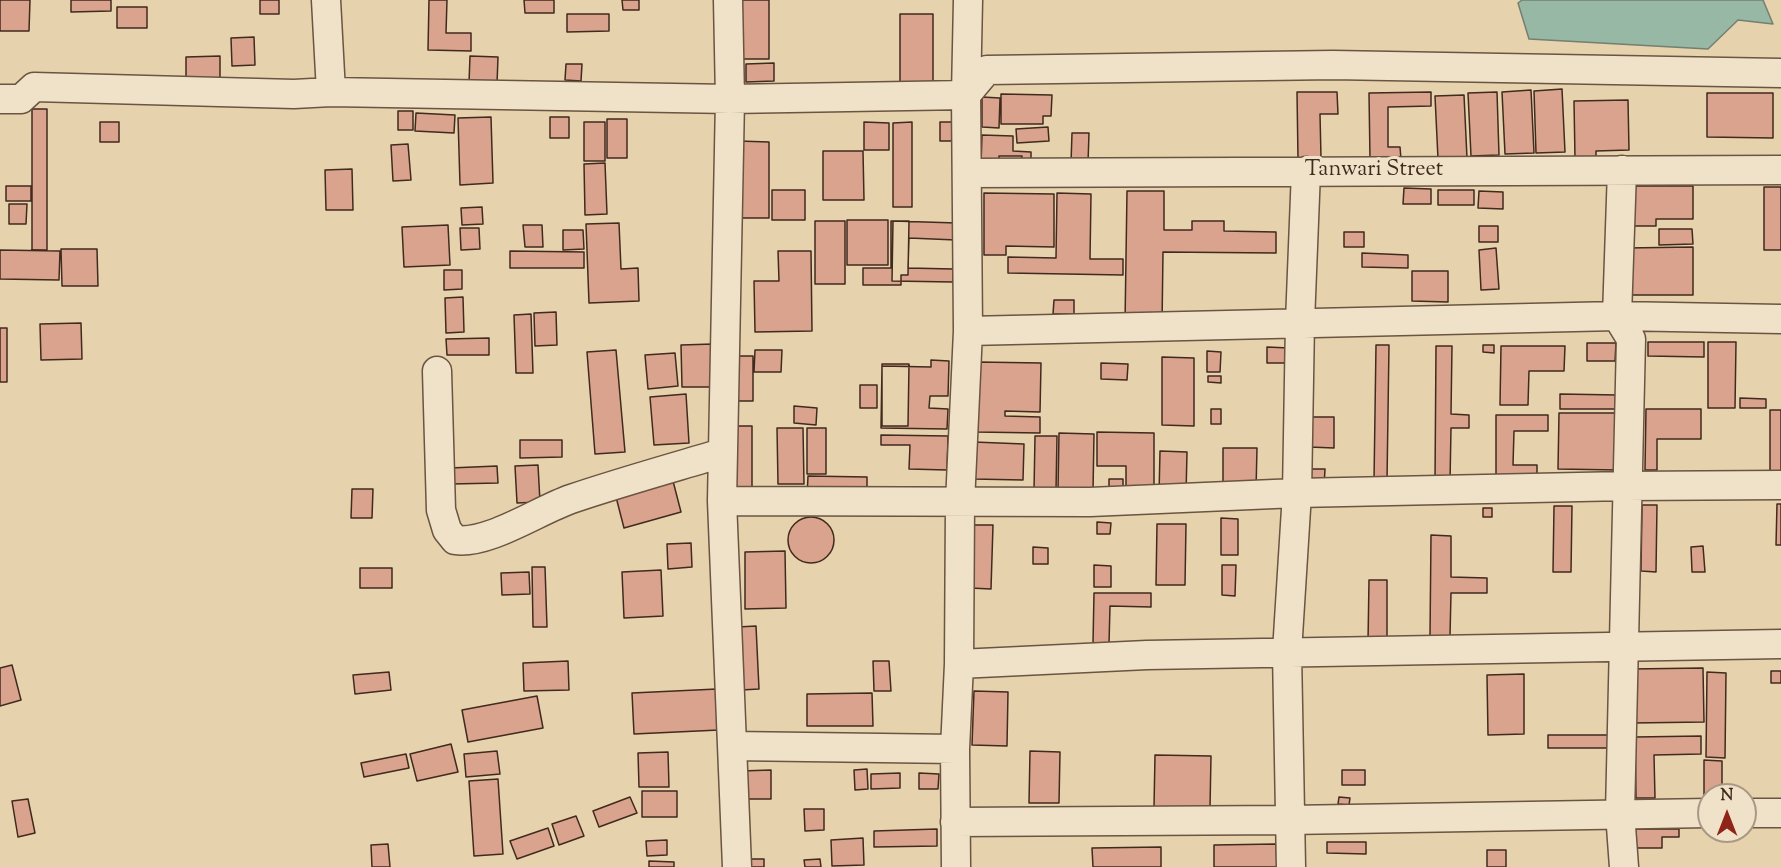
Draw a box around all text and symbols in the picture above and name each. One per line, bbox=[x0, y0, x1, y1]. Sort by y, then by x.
street label: Tanwari Street bbox=[1305, 158, 1443, 184]
north arrow bbox=[1697, 783, 1757, 843]
text: N bbox=[1721, 785, 1733, 808]

